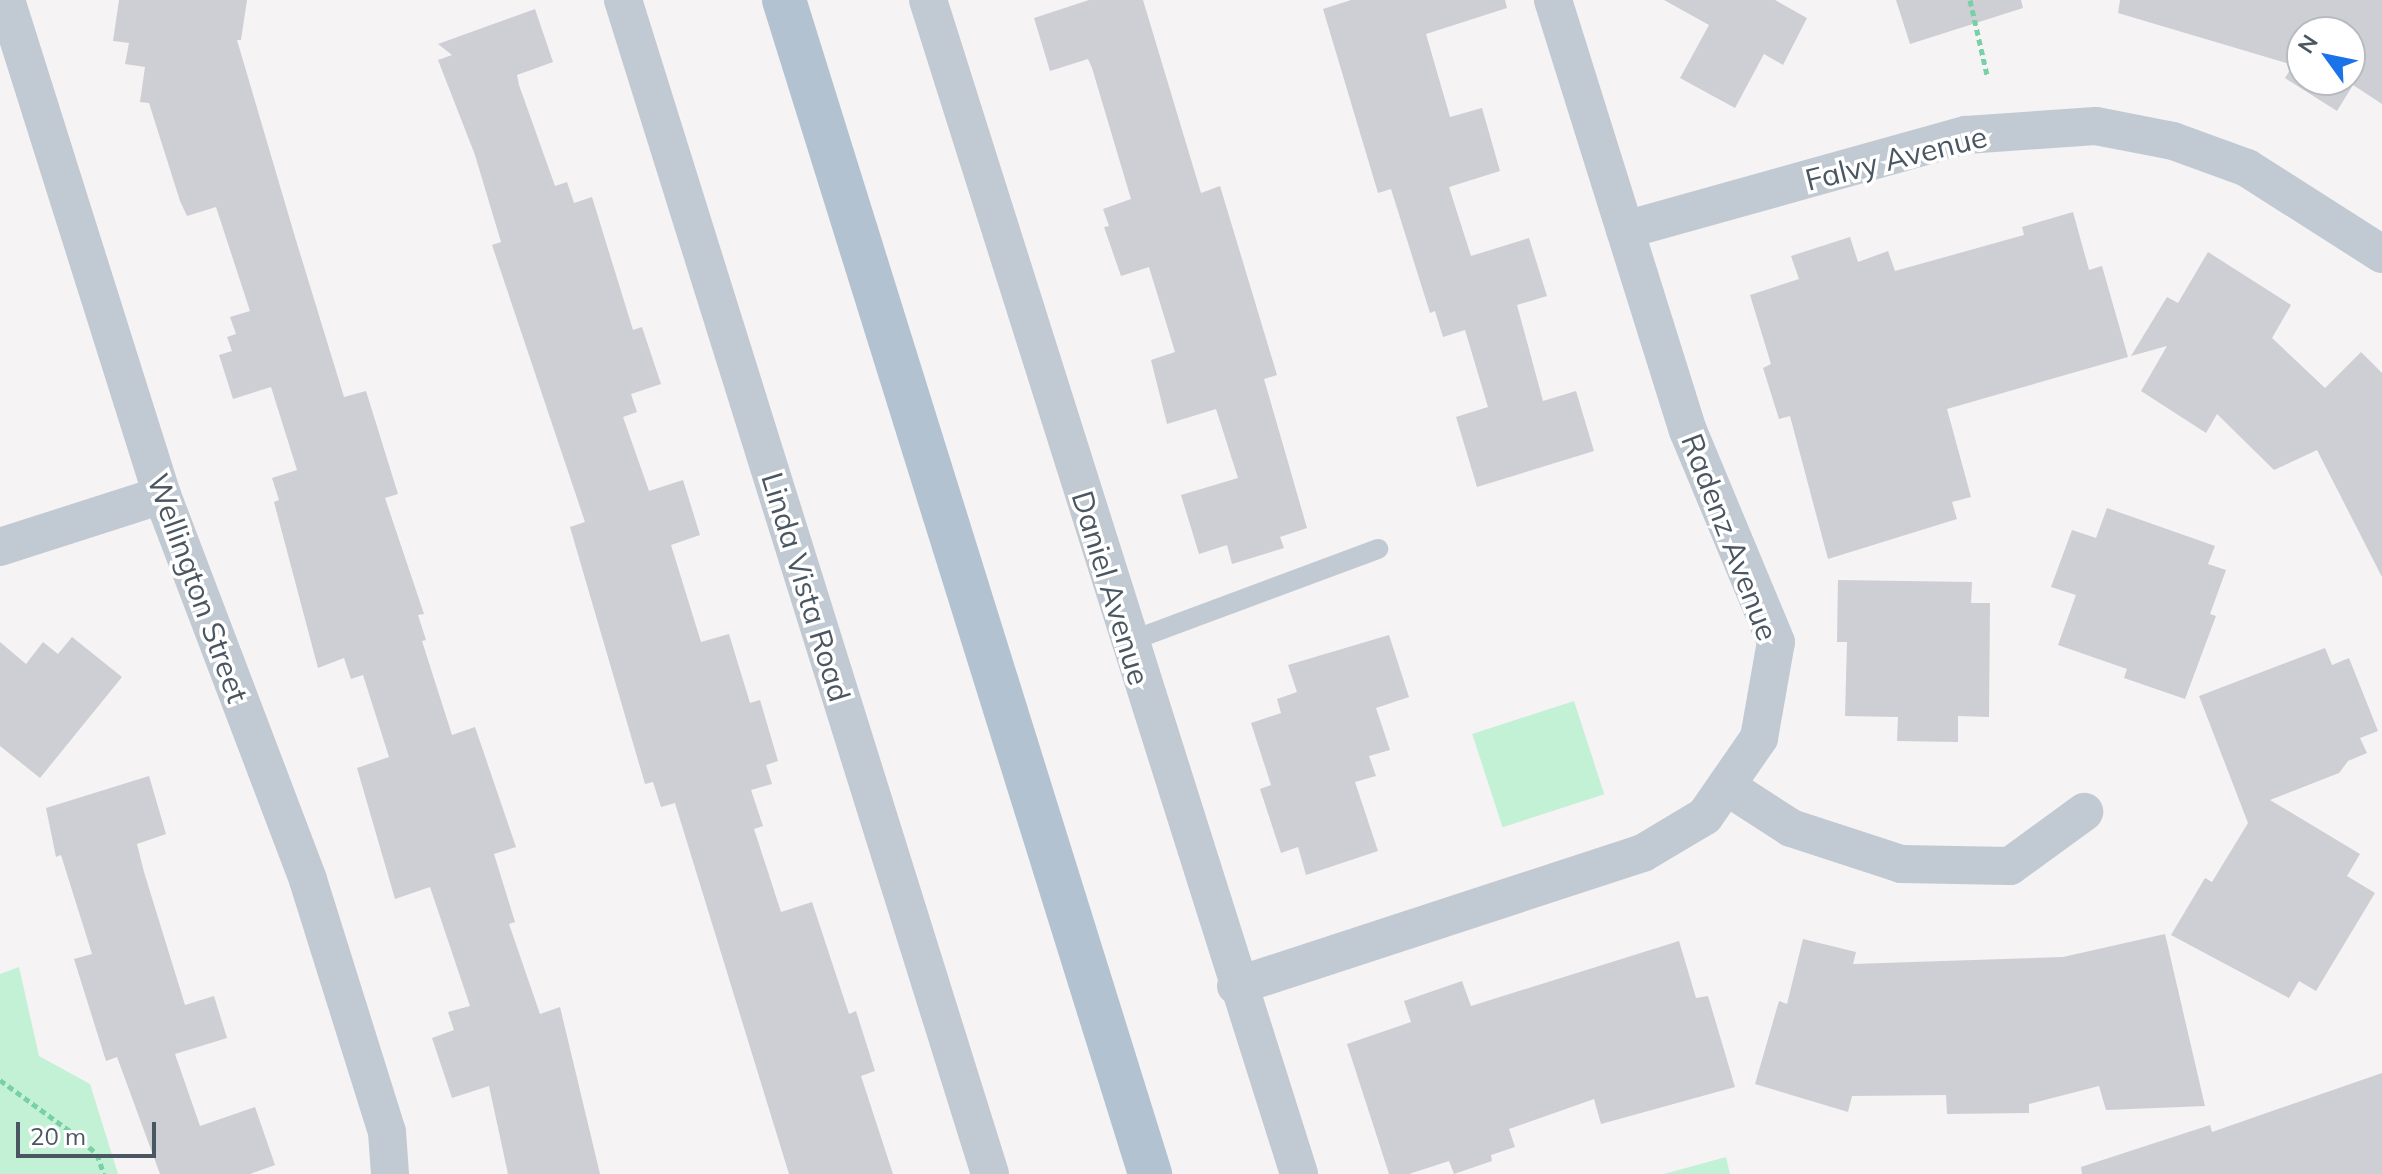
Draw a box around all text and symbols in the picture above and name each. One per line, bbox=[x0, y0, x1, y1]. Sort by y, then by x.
north arrow bbox=[2286, 16, 2366, 96]
text: N bbox=[2291, 29, 2324, 59]
street label: Falvy Avenue bbox=[1801, 118, 1991, 198]
street label: Radenz Avenue bbox=[1674, 429, 1786, 645]
street label: Linda Vista Road bbox=[754, 468, 858, 706]
street label: Wellington Street bbox=[140, 469, 256, 707]
street label: Daniel Avenue bbox=[1064, 487, 1158, 689]
scale bar bbox=[20, 1106, 160, 1156]
text: 20 m bbox=[30, 1121, 86, 1151]

